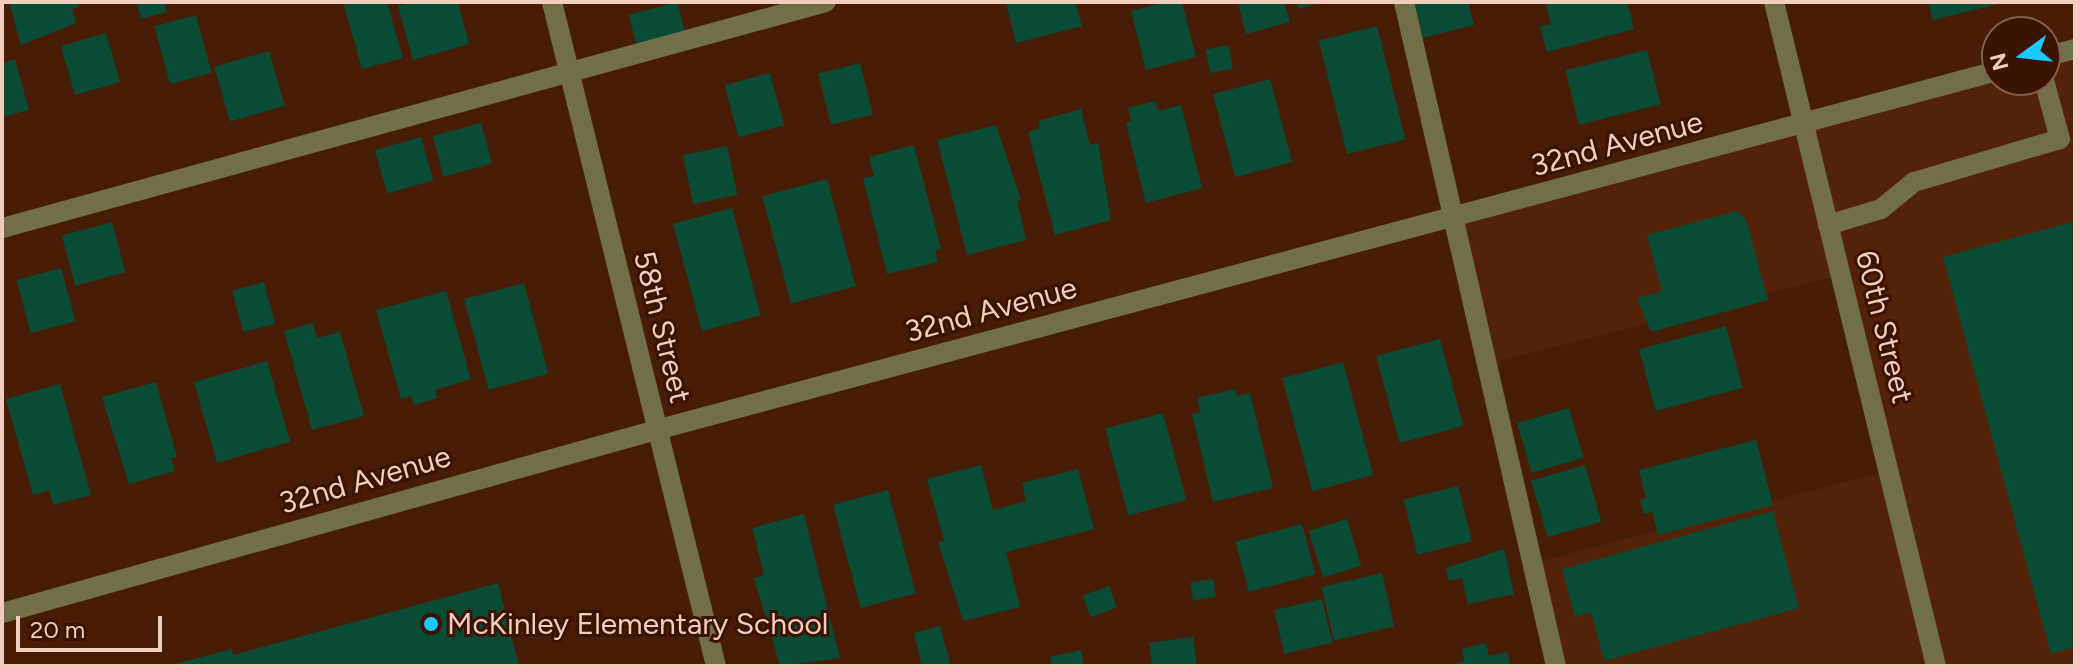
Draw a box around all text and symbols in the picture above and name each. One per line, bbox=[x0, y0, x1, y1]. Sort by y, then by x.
north arrow bbox=[1981, 16, 2061, 96]
text: N bbox=[1984, 50, 2015, 74]
street label: 32nd Avenue bbox=[1527, 104, 1707, 184]
street label: 58th Street bbox=[626, 247, 698, 407]
street label: 60th Street bbox=[1848, 247, 1920, 407]
street label: 32nd Avenue bbox=[901, 270, 1081, 350]
street label: 32nd Avenue bbox=[275, 438, 455, 522]
scale bar bbox=[20, 600, 166, 650]
place label: McKinley Elementary School bbox=[447, 606, 828, 642]
text: 20 m bbox=[30, 615, 85, 644]
marker: McKinley Elementary School bbox=[422, 615, 440, 633]

